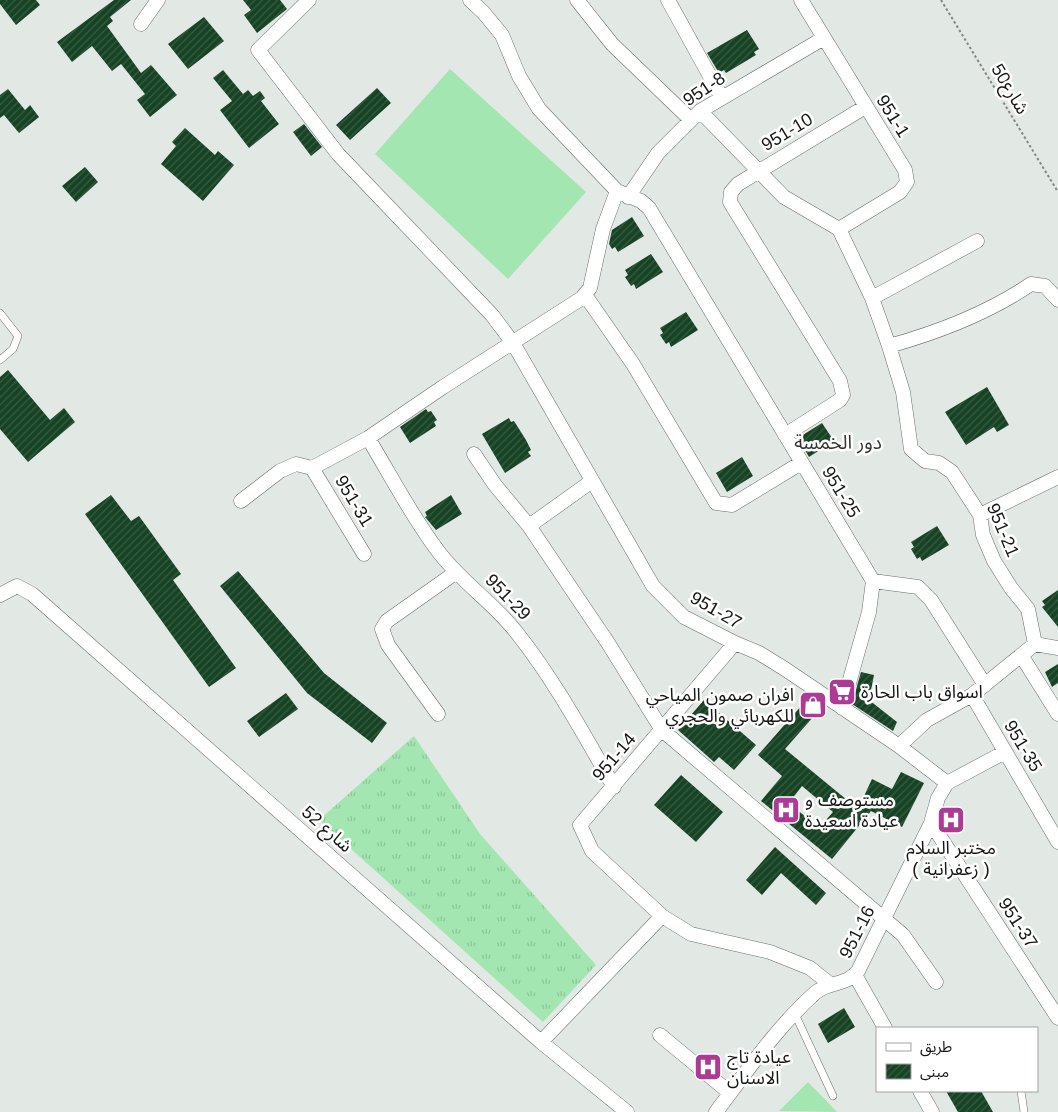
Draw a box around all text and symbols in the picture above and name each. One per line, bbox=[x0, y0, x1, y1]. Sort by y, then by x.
street label: شارع50 bbox=[984, 60, 1033, 120]
street label: 951-8 bbox=[679, 68, 729, 110]
street label: 951-1 bbox=[872, 91, 914, 141]
street label: 951-10 bbox=[758, 109, 816, 155]
district label: دور الخمسة bbox=[794, 432, 882, 454]
street label: 951-25 bbox=[818, 463, 864, 521]
street label: 951-31 bbox=[331, 472, 377, 530]
street label: 951-21 bbox=[983, 500, 1023, 560]
street label: 951-29 bbox=[481, 570, 535, 624]
street label: 951-27 bbox=[687, 587, 745, 633]
supermarket icon: اسواق باب الحارة bbox=[827, 677, 857, 707]
place label: اسواق باب الحارة bbox=[861, 682, 983, 703]
place label: افران صمون المياحي للكهربائي والحجري bbox=[646, 685, 794, 729]
shop icon: افران صمون المياحي للكهربائي والحجري bbox=[798, 690, 828, 720]
street label: 951-35 bbox=[1000, 717, 1046, 775]
street label: 951-14 bbox=[588, 729, 640, 785]
place label: مستوصف و عيادة اسعيدة bbox=[805, 790, 898, 831]
hospital icon: مستوصف و عيادة اسعيدة bbox=[771, 795, 801, 825]
street label: شارع 52 bbox=[295, 802, 356, 859]
hospital icon: مختبر السلام ( زعفرانية ) bbox=[936, 805, 966, 835]
place label: مختبر السلام ( زعفرانية ) bbox=[906, 838, 996, 880]
street label: 951-37 bbox=[994, 894, 1042, 952]
street label: 951-16 bbox=[835, 902, 879, 962]
legend bbox=[876, 1027, 1038, 1092]
text: طريق bbox=[920, 1038, 952, 1057]
place label: عيادة تاج الاسنان bbox=[727, 1047, 791, 1089]
hospital icon: عيادة تاج الاسنان bbox=[693, 1052, 723, 1082]
text: مبنى bbox=[920, 1063, 949, 1081]

